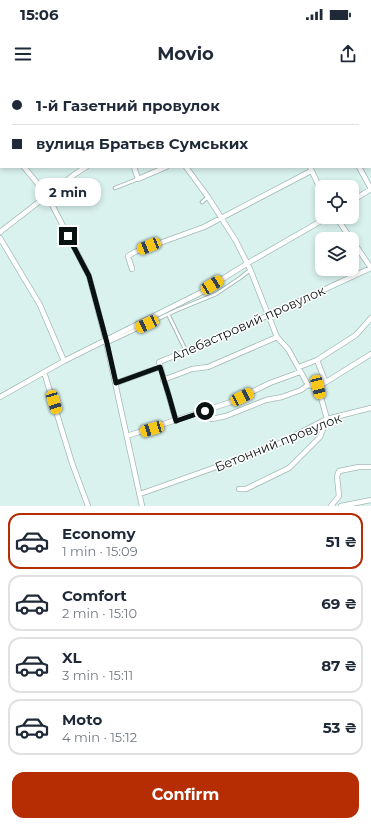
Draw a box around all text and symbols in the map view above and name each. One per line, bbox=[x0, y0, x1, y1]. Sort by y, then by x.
text: 15:06 bbox=[20, 5, 58, 24]
icon: menu bbox=[12, 43, 34, 65]
text: Movio bbox=[157, 43, 214, 65]
icon: share bbox=[337, 43, 359, 65]
text: 1-й Газетний провулок bbox=[36, 96, 220, 115]
text: вулиця Братьєв Сумських bbox=[36, 134, 248, 153]
callout: 2 min bbox=[35, 178, 101, 206]
map controls bbox=[315, 180, 359, 276]
button: locate bbox=[315, 180, 359, 224]
text: 2 min bbox=[49, 184, 87, 200]
route end bbox=[59, 227, 77, 245]
button: layers bbox=[315, 232, 359, 276]
car bbox=[136, 236, 162, 256]
car bbox=[199, 274, 225, 296]
street label: Алебастровий провулок bbox=[169, 282, 328, 364]
car bbox=[134, 313, 160, 335]
car bbox=[309, 374, 327, 400]
car bbox=[229, 386, 255, 408]
car bbox=[45, 389, 63, 415]
route start bbox=[196, 402, 214, 420]
street label: Бетонний провулок bbox=[212, 409, 344, 475]
car bbox=[139, 420, 165, 438]
icon: car bbox=[14, 523, 50, 559]
text: Economy bbox=[62, 524, 135, 543]
text: 51 ₴ bbox=[326, 532, 357, 551]
text: 1 min · 15:09 bbox=[62, 543, 138, 559]
icon: car bbox=[14, 585, 50, 621]
text: Comfort bbox=[62, 586, 127, 605]
text: 69 ₴ bbox=[321, 594, 357, 613]
text: 2 min · 15:10 bbox=[62, 605, 137, 621]
icon: car bbox=[14, 647, 50, 683]
text: XL bbox=[62, 648, 81, 667]
text: 87 ₴ bbox=[321, 656, 357, 675]
text: 3 min · 15:11 bbox=[62, 667, 133, 683]
icon: car bbox=[14, 709, 50, 745]
text: Moto bbox=[62, 710, 102, 729]
text: 53 ₴ bbox=[323, 718, 357, 737]
text: 4 min · 15:12 bbox=[62, 729, 137, 745]
button: Confirm bbox=[12, 772, 359, 818]

